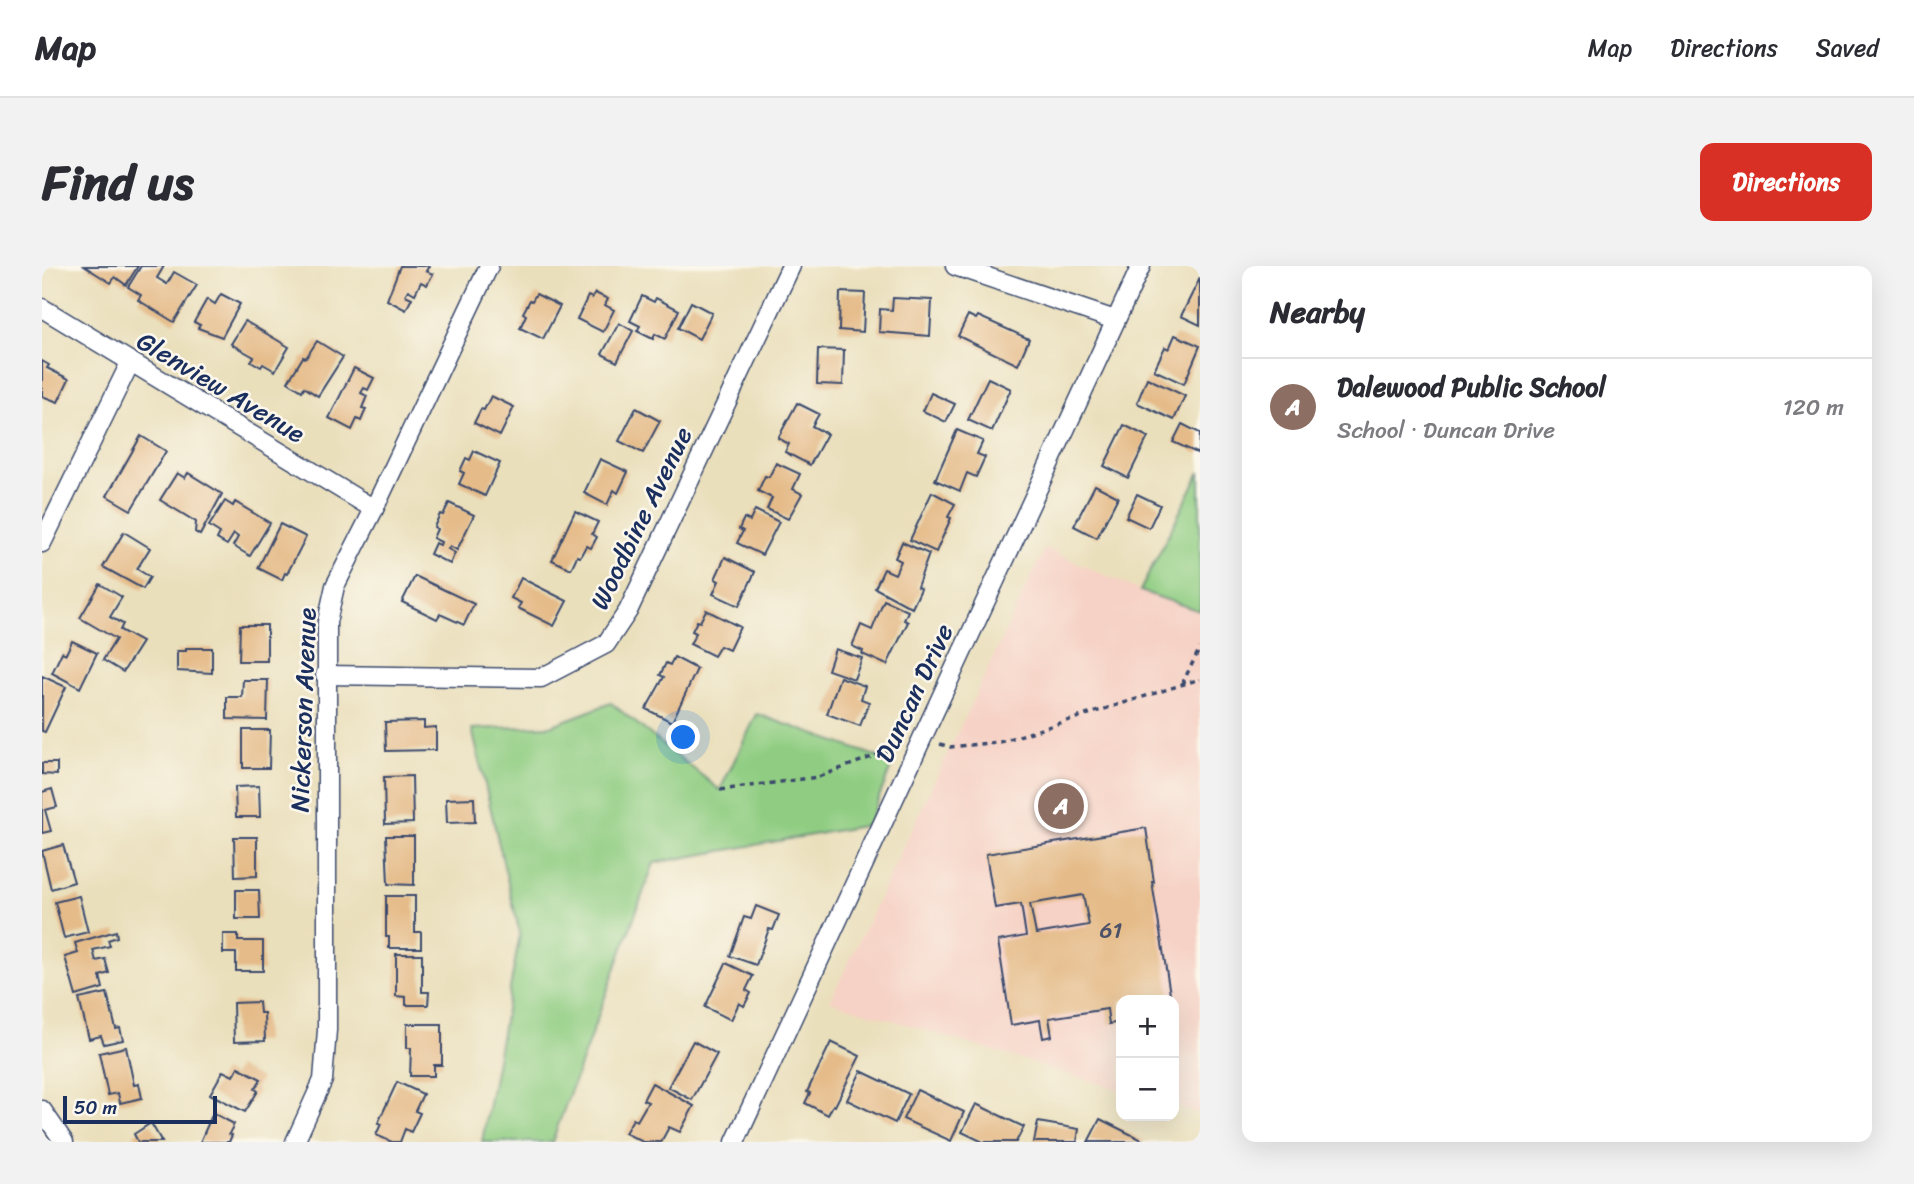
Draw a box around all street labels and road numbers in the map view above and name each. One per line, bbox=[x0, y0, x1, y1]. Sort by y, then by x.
street label: Glenview Avenue bbox=[127, 318, 315, 456]
street label: Woodbine Avenue bbox=[577, 418, 705, 618]
street label: Nickerson Avenue bbox=[276, 607, 330, 813]
street label: Duncan Drive bbox=[862, 616, 966, 770]

